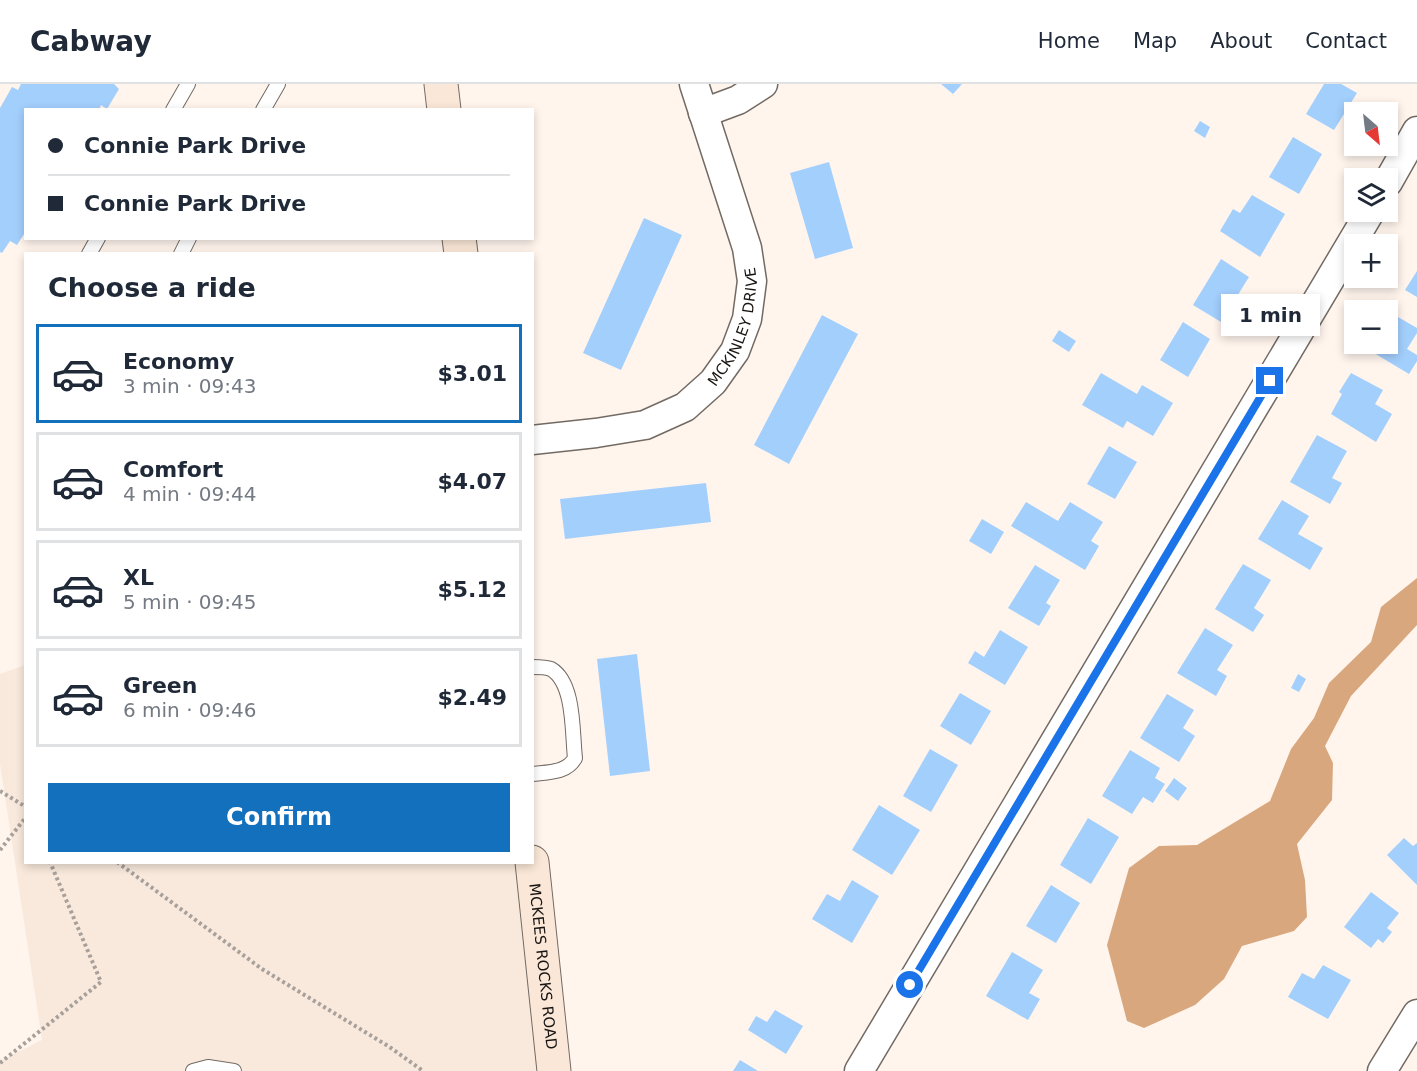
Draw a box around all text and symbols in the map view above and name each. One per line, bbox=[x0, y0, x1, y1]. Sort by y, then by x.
text: Cabway bbox=[30, 25, 152, 58]
text: Home bbox=[1038, 29, 1100, 53]
text: Map bbox=[1133, 29, 1177, 53]
text: About bbox=[1210, 29, 1272, 53]
text: Contact bbox=[1305, 29, 1387, 53]
north arrow bbox=[1344, 102, 1398, 156]
map controls bbox=[1344, 102, 1398, 354]
text: Connie Park Drive bbox=[84, 133, 306, 158]
button: layers bbox=[1344, 168, 1398, 222]
text: Connie Park Drive bbox=[84, 191, 306, 216]
button: + bbox=[1344, 234, 1398, 288]
street label: MCKINLEY DRIVE bbox=[704, 266, 762, 390]
text: Choose a ride bbox=[48, 272, 256, 303]
callout: 1 min bbox=[1220, 294, 1320, 336]
button: − bbox=[1344, 300, 1398, 354]
text: 1 min bbox=[1239, 303, 1302, 327]
icon: car bbox=[51, 347, 105, 401]
text: Economy bbox=[123, 349, 234, 374]
text: $3.01 bbox=[437, 361, 507, 386]
route end bbox=[1256, 367, 1283, 394]
text: 3 min · 09:43 bbox=[123, 374, 257, 398]
icon: car bbox=[51, 455, 105, 509]
text: Comfort bbox=[123, 457, 223, 482]
text: $4.07 bbox=[437, 469, 507, 494]
text: 4 min · 09:44 bbox=[123, 482, 257, 506]
icon: car bbox=[51, 563, 105, 617]
text: XL bbox=[123, 565, 154, 590]
text: $5.12 bbox=[437, 577, 507, 602]
text: 5 min · 09:45 bbox=[123, 590, 257, 614]
icon: car bbox=[51, 671, 105, 725]
text: Green bbox=[123, 673, 197, 698]
text: $2.49 bbox=[437, 685, 507, 710]
text: 6 min · 09:46 bbox=[123, 698, 257, 722]
button: Confirm bbox=[48, 783, 510, 852]
street label: MCKEES ROCKS ROAD bbox=[525, 882, 561, 1051]
route start bbox=[896, 971, 923, 998]

